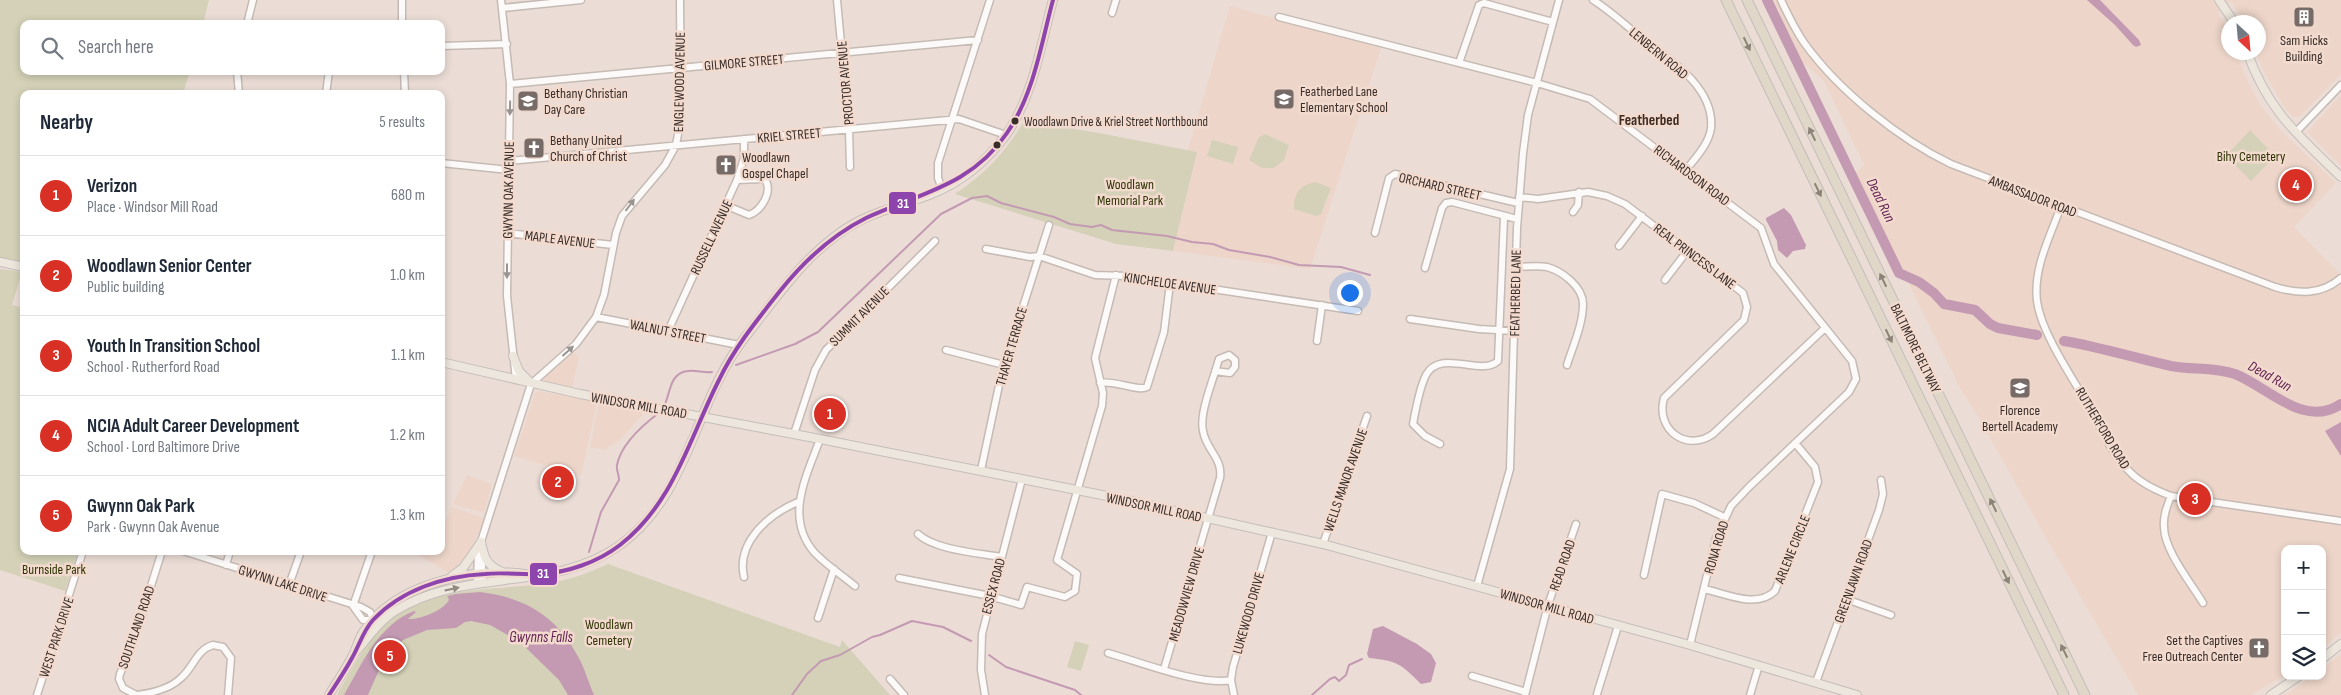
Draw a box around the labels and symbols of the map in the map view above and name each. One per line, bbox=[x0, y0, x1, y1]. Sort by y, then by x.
building icon: Sam Hicks Building bbox=[2292, 5, 2316, 29]
north arrow bbox=[2221, 15, 2266, 60]
street label: LENBERN ROAD bbox=[1626, 24, 1692, 83]
street label: ENGLEWOOD AVENUE bbox=[670, 31, 689, 132]
place label: Sam Hicks Building bbox=[2280, 32, 2328, 65]
one-way arrow bbox=[1743, 37, 1751, 51]
street label: PROCTOR AVENUE bbox=[833, 40, 858, 126]
street label: GILMORE STREET bbox=[703, 51, 785, 74]
place label: Featherbed Lane Elementary School bbox=[1300, 83, 1388, 116]
place label: Bethany Christian Day Care bbox=[544, 85, 628, 118]
school or university icon: Featherbed Lane Elementary School bbox=[1272, 87, 1296, 111]
school or university icon: Bethany Christian Day Care bbox=[516, 89, 540, 113]
one-way arrow bbox=[506, 101, 514, 117]
district label: Featherbed bbox=[1619, 111, 1679, 130]
place label: Woodlawn Drive & Kriel Street Northbound bbox=[1024, 114, 1208, 130]
marker: Woodlawn Drive & Kriel Street Northbound bbox=[1010, 116, 1020, 126]
street label: KRIEL STREET bbox=[756, 124, 822, 147]
one-way arrow bbox=[1808, 127, 1816, 141]
place label: Bethany United Church of Christ bbox=[550, 132, 627, 165]
church icon: Bethany United Church of Christ bbox=[522, 136, 546, 160]
unlabelled marker bbox=[992, 140, 1002, 150]
street label: GWYNN OAK AVENUE bbox=[499, 141, 518, 239]
street label: RICHARDSON ROAD bbox=[1650, 141, 1733, 210]
park label: Bihy Cemetery bbox=[2217, 148, 2286, 165]
place label: Woodlawn Gospel Chapel bbox=[742, 149, 808, 182]
church icon: Woodlawn Gospel Chapel bbox=[714, 153, 738, 177]
pin: 4 bbox=[2280, 166, 2312, 204]
street label: ORCHARD STREET bbox=[1397, 169, 1483, 204]
street label: AMBASSADOR ROAD bbox=[1986, 172, 2079, 221]
water label: Dead Run bbox=[1862, 175, 1899, 225]
park label: Woodlawn Memorial Park bbox=[1097, 176, 1164, 209]
one-way arrow bbox=[1814, 183, 1822, 197]
line badge: 31 bbox=[888, 191, 917, 215]
text: 31 bbox=[897, 195, 909, 212]
street label: RUSSELL AVENUE bbox=[687, 197, 736, 277]
one-way arrow bbox=[625, 199, 636, 212]
street label: REAL PRINCESS LANE bbox=[1650, 220, 1739, 293]
street label: MAPLE AVENUE bbox=[524, 227, 596, 252]
street label: FEATHERBED LANE bbox=[1506, 249, 1525, 337]
one-way arrow bbox=[503, 263, 511, 279]
street label: KINCHELOE AVENUE bbox=[1123, 269, 1218, 298]
one-way arrow bbox=[1879, 273, 1887, 287]
your location bbox=[1337, 280, 1363, 306]
street label: SUMMIT AVENUE bbox=[826, 283, 893, 350]
street label: BALTIMORE BELTWAY bbox=[1887, 301, 1944, 396]
street label: THAYER TERRACE bbox=[992, 305, 1031, 388]
street label: WALNUT STREET bbox=[628, 316, 708, 347]
one-way arrow bbox=[1886, 329, 1894, 343]
one-way arrow bbox=[562, 346, 575, 357]
water label: Dead Run bbox=[2245, 357, 2295, 396]
school or university icon: Florence Bertell Academy bbox=[2008, 376, 2032, 400]
street label: RUTHERFORD ROAD bbox=[2072, 384, 2134, 472]
street label: WINDSOR MILL ROAD bbox=[590, 389, 688, 422]
pin: 1 bbox=[814, 395, 846, 433]
place label: Florence Bertell Academy bbox=[1982, 402, 2059, 435]
street label: WELLS MANOR AVENUE bbox=[1320, 426, 1371, 534]
pin: 2 bbox=[542, 463, 574, 501]
pin: 3 bbox=[2179, 480, 2211, 518]
street label: WINDSOR MILL ROAD bbox=[1105, 489, 1203, 526]
one-way arrow bbox=[1989, 498, 1997, 512]
street label: ARLENE CIRCLE bbox=[1771, 512, 1814, 587]
street label: RONA ROAD bbox=[1700, 518, 1733, 576]
street label: READ ROAD bbox=[1546, 537, 1579, 593]
street label: GREENLAWN ROAD bbox=[1830, 537, 1876, 625]
street label: MEADOWVIEW DRIVE bbox=[1165, 545, 1208, 643]
street label: ESSEX ROAD bbox=[978, 556, 1009, 616]
park label: Burnside Park bbox=[22, 561, 87, 578]
street label: GWYNN LAKE DRIVE bbox=[236, 561, 330, 606]
line badge: 31 bbox=[529, 562, 558, 586]
text: 31 bbox=[537, 565, 549, 582]
one-way arrow bbox=[2002, 569, 2011, 584]
street label: LUKEWOOD DRIVE bbox=[1229, 570, 1268, 656]
street label: SOUTHLAND ROAD bbox=[114, 584, 159, 671]
one-way arrow bbox=[444, 584, 460, 592]
street label: WINDSOR MILL ROAD bbox=[1498, 585, 1596, 628]
street label: WEST PARK DRIVE bbox=[35, 595, 78, 680]
park label: Woodlawn Cemetery bbox=[585, 616, 633, 649]
water label: Gwynns Falls bbox=[509, 628, 573, 647]
place label: Set the Captives Free Outreach Center bbox=[2143, 632, 2243, 665]
church icon: Set the Captives Free Outreach Center bbox=[2247, 636, 2271, 660]
pin: 5 bbox=[374, 637, 406, 675]
one-way arrow bbox=[2060, 644, 2068, 658]

